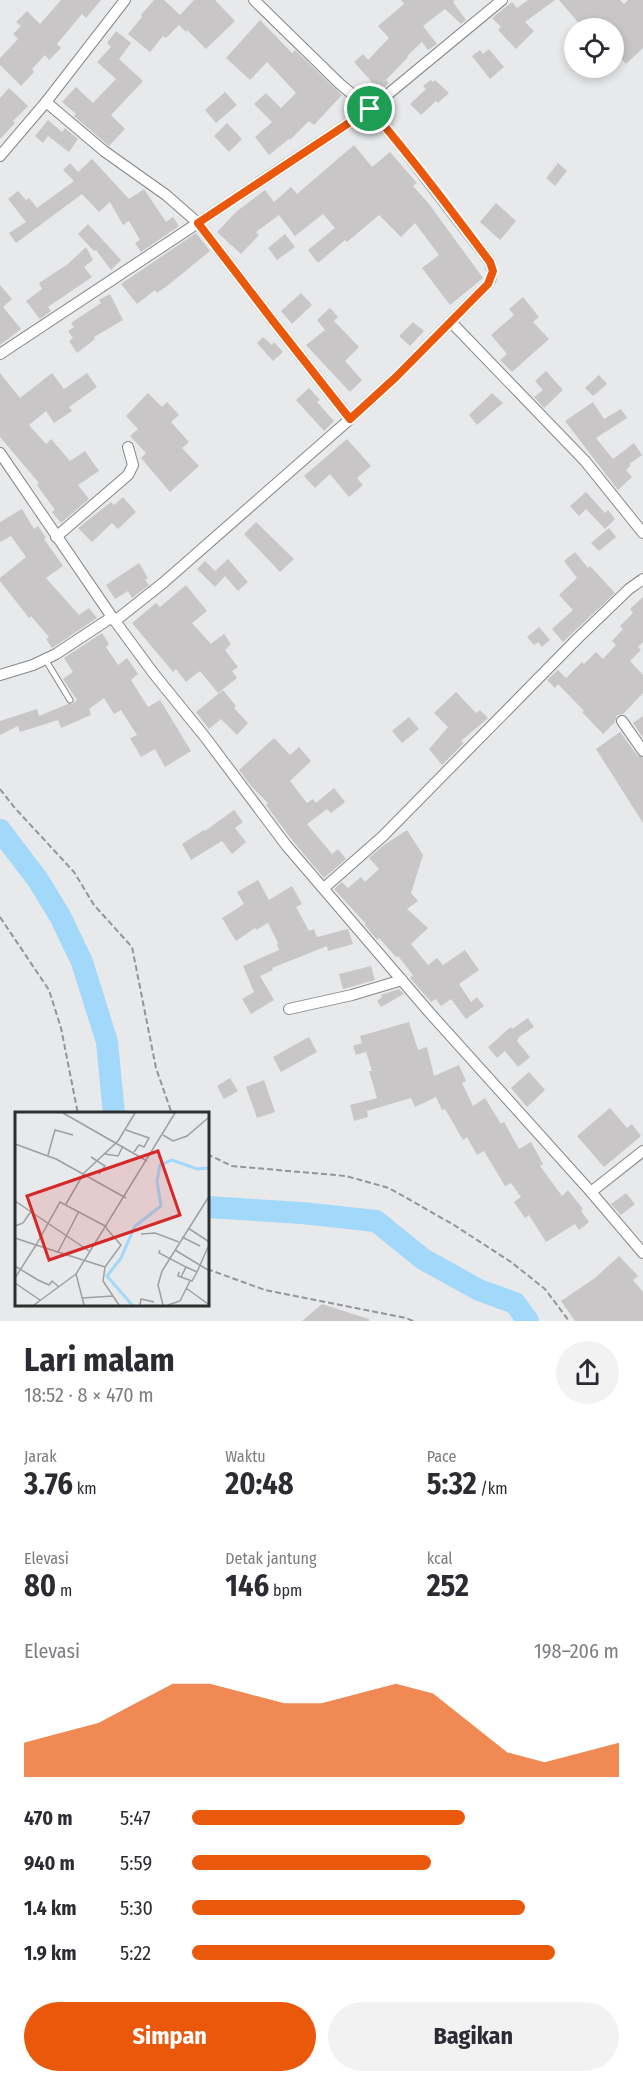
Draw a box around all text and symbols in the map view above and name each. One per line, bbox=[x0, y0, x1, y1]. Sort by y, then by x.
map controls bbox=[564, 18, 624, 78]
button: locate bbox=[564, 18, 624, 78]
pin bbox=[344, 83, 395, 134]
icon: arrive bbox=[353, 92, 386, 125]
inset map bbox=[15, 1112, 208, 1306]
text: Lari malam bbox=[24, 1340, 175, 1380]
button: share bbox=[556, 1341, 619, 1404]
text: 18:52 · 8 × 470 m bbox=[24, 1383, 154, 1407]
text: Jarak bbox=[24, 1447, 57, 1466]
text: Waktu bbox=[225, 1447, 266, 1466]
text: Pace bbox=[427, 1447, 456, 1466]
text: 3.76 bbox=[24, 1466, 73, 1502]
text: 20:48 bbox=[225, 1466, 294, 1502]
text: 5:32 bbox=[427, 1466, 477, 1502]
text: km bbox=[73, 1479, 97, 1498]
text: /km bbox=[477, 1479, 508, 1498]
text: Elevasi bbox=[24, 1549, 69, 1568]
text: Detak jantung bbox=[225, 1549, 317, 1568]
text: kcal bbox=[427, 1549, 453, 1568]
text: 80 bbox=[24, 1568, 56, 1604]
text: 146 bbox=[225, 1568, 269, 1604]
text: 252 bbox=[427, 1568, 469, 1604]
text: m bbox=[56, 1581, 72, 1600]
text: bpm bbox=[269, 1581, 302, 1600]
text: Elevasi bbox=[24, 1639, 80, 1663]
text: 198–206 m bbox=[534, 1639, 619, 1663]
text: 470 m bbox=[24, 1806, 73, 1830]
text: 5:47 bbox=[120, 1806, 151, 1830]
text: 940 m bbox=[24, 1851, 75, 1875]
text: 5:59 bbox=[120, 1851, 152, 1875]
text: 1.4 km bbox=[24, 1896, 76, 1920]
text: 5:30 bbox=[120, 1896, 153, 1920]
text: 1.9 km bbox=[24, 1941, 77, 1965]
text: 5:22 bbox=[120, 1941, 151, 1965]
button: Simpan bbox=[24, 2002, 316, 2071]
button: Bagikan bbox=[328, 2002, 619, 2071]

